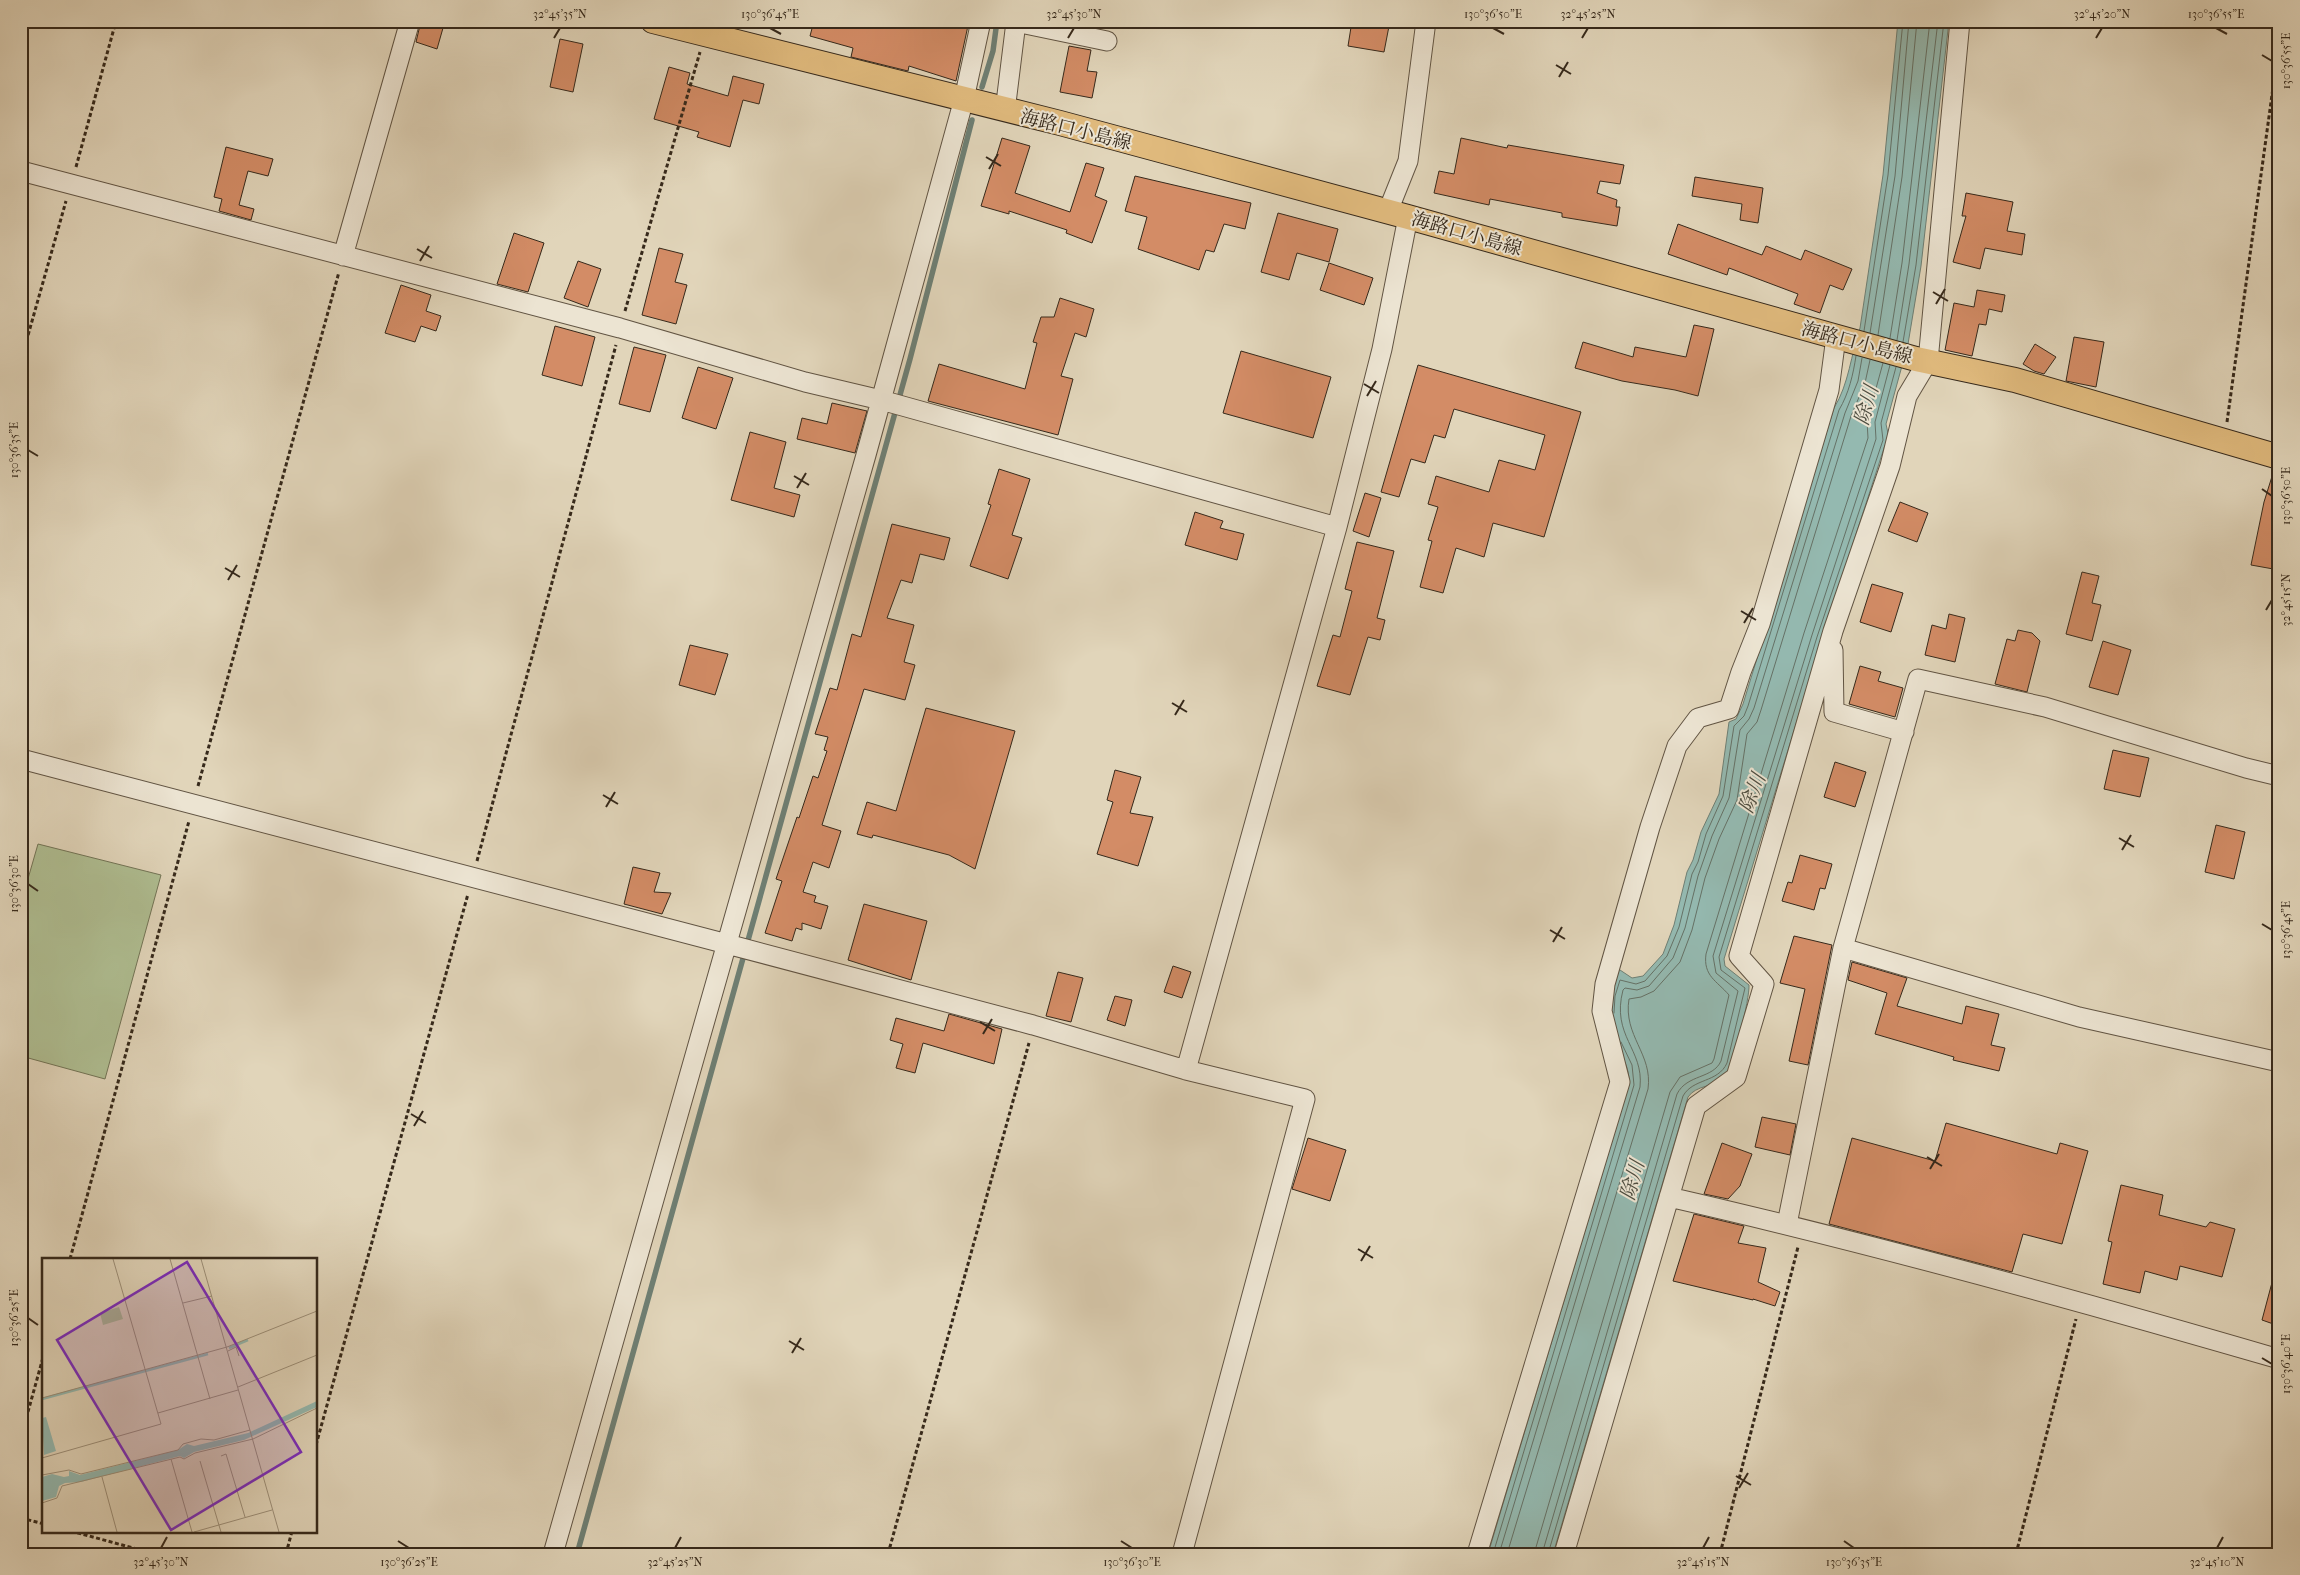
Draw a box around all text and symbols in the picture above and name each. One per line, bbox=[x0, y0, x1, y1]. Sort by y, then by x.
text: 32°45'35"N bbox=[533, 7, 587, 21]
text: 130°36'45"E bbox=[741, 7, 799, 21]
text: 32°45'30"N bbox=[1046, 7, 1102, 21]
text: 130°36'50"E bbox=[1464, 7, 1522, 21]
text: 32°45'25"N bbox=[1560, 7, 1616, 21]
text: 32°45'20"N bbox=[2074, 7, 2130, 21]
text: 130°36'55"E bbox=[2188, 7, 2244, 21]
text: 130°36'55"E bbox=[2279, 33, 2293, 89]
street label: 海路口小島線 bbox=[1018, 106, 1134, 154]
street label: 海路口小島線 bbox=[1409, 208, 1525, 260]
street label: 海路口小島線 bbox=[1799, 318, 1915, 368]
water label: 除川 bbox=[1850, 381, 1884, 428]
text: 130°36'35"E bbox=[7, 422, 21, 478]
text: 130°36'50"E bbox=[2279, 467, 2293, 525]
text: 32°45'15"N bbox=[2279, 573, 2293, 627]
water label: 除川 bbox=[1735, 769, 1771, 816]
text: 130°36'30"E bbox=[7, 855, 21, 913]
text: 130°36'45"E bbox=[2279, 901, 2293, 959]
water label: 除川 bbox=[1616, 1156, 1650, 1203]
inset map bbox=[42, 1258, 318, 1532]
text: 130°36'25"E bbox=[7, 1289, 21, 1347]
text: 130°36'40"E bbox=[2279, 1334, 2293, 1394]
text: 32°45'30"N bbox=[133, 1555, 189, 1569]
text: 130°36'25"E bbox=[380, 1555, 438, 1569]
text: 32°45'25"N bbox=[647, 1555, 703, 1569]
text: 130°36'30"E bbox=[1103, 1555, 1161, 1569]
text: 32°45'15"N bbox=[1676, 1555, 1730, 1569]
text: 130°36'35"E bbox=[1826, 1555, 1882, 1569]
text: 32°45'10"N bbox=[2190, 1555, 2244, 1569]

